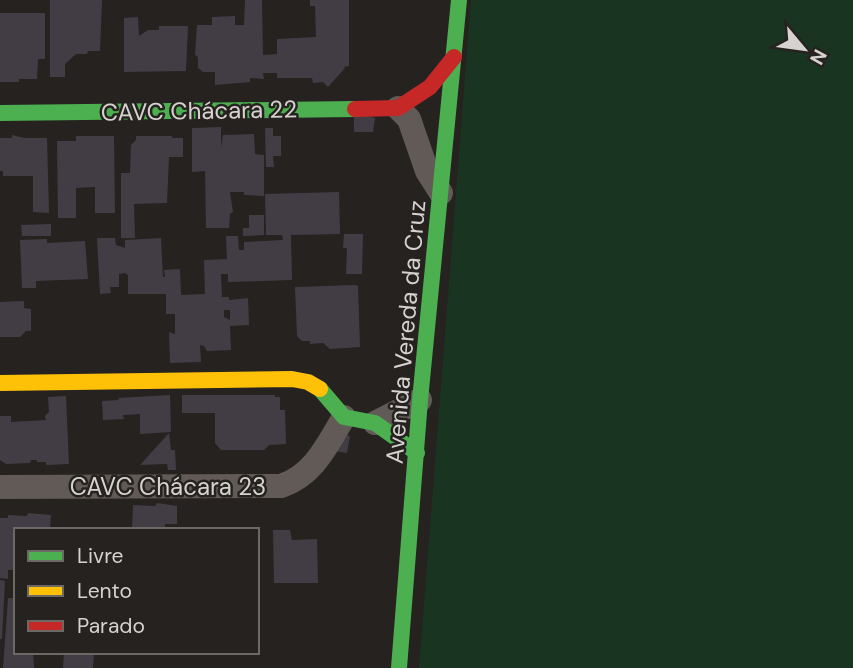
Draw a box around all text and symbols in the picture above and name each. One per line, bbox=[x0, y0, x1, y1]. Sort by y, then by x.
north arrow bbox=[769, 14, 839, 84]
text: N bbox=[804, 45, 833, 69]
street label: CAVC Chácara 22 bbox=[101, 93, 297, 128]
street label: Avenida Vereda da Cruz bbox=[379, 199, 432, 465]
street label: CAVC Chácara 23 bbox=[70, 471, 266, 502]
legend bbox=[14, 528, 259, 654]
text: Livre bbox=[77, 542, 124, 570]
text: Lento bbox=[77, 577, 132, 605]
text: Parado bbox=[77, 612, 145, 640]

